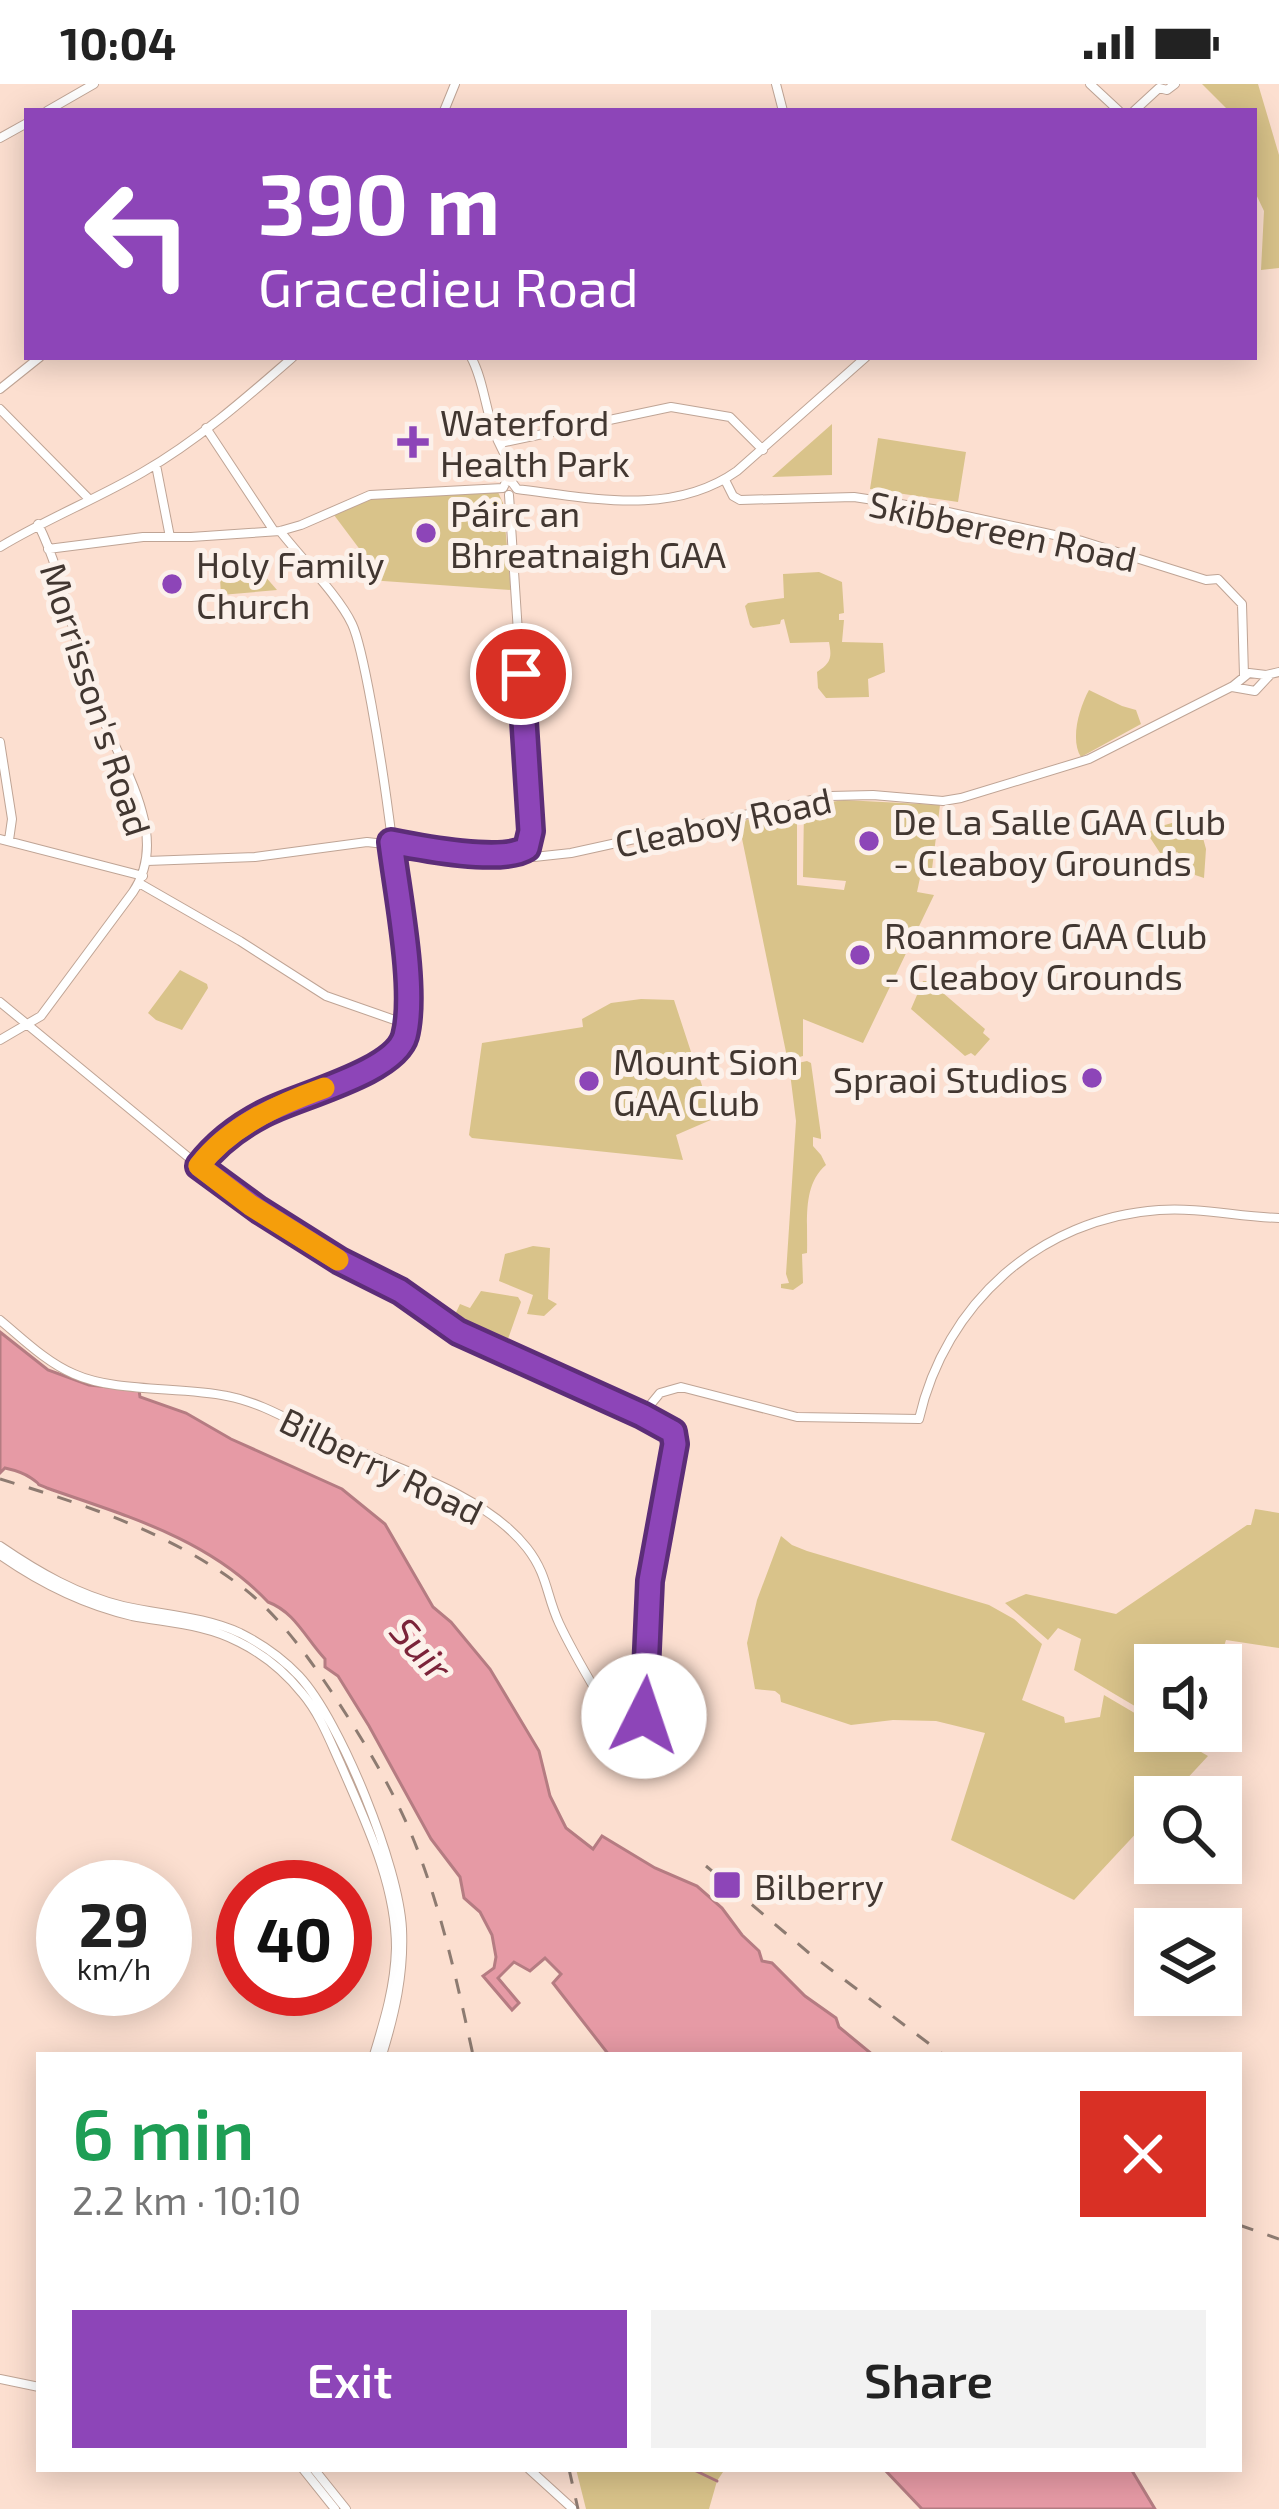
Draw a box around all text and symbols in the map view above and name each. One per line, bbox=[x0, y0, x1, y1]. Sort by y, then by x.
text: 10:04 bbox=[60, 15, 176, 69]
text: 390 m bbox=[258, 151, 500, 252]
icon: left bbox=[60, 156, 216, 312]
text: Gracedieu Road bbox=[258, 253, 639, 318]
place label: Waterford Health Park bbox=[440, 400, 630, 484]
marker: Waterford Health Park bbox=[397, 426, 429, 458]
street label: Skibbereen Road bbox=[865, 481, 1141, 579]
place label: Páirc an Bhreatnaigh GAA bbox=[450, 491, 727, 575]
marker: Páirc an Bhreatnaigh GAA bbox=[413, 520, 439, 546]
place label: Holy Family Church bbox=[196, 542, 384, 626]
street label: Morrisson's Road bbox=[33, 557, 161, 841]
marker: Holy Family Church bbox=[159, 571, 185, 597]
pin bbox=[470, 623, 572, 725]
icon: arrive bbox=[488, 641, 554, 707]
street label: Cleaboy Road bbox=[611, 777, 835, 865]
place label: De La Salle GAA Club - Cleaboy Grounds bbox=[893, 799, 1226, 883]
marker: De La Salle GAA Club - Cleaboy Grounds bbox=[856, 828, 882, 854]
place label: Roanmore GAA Club - Cleaboy Grounds bbox=[884, 913, 1207, 997]
marker: Roanmore GAA Club - Cleaboy Grounds bbox=[847, 942, 873, 968]
place label: Mount Sion GAA Club bbox=[613, 1039, 799, 1123]
place label: Spraoi Studios bbox=[833, 1057, 1068, 1100]
marker: Spraoi Studios bbox=[1079, 1065, 1105, 1091]
marker: Mount Sion GAA Club bbox=[576, 1068, 602, 1094]
street label: Bilberry Road bbox=[274, 1397, 490, 1533]
water label: Suir bbox=[381, 1607, 464, 1690]
map controls bbox=[1134, 1644, 1242, 2016]
button: sound bbox=[1134, 1644, 1242, 1752]
position arrow bbox=[581, 1653, 707, 1779]
button: search bbox=[1134, 1776, 1242, 1884]
speed limit sign: 40 bbox=[216, 1860, 372, 2016]
place label: Bilberry bbox=[754, 1864, 884, 1907]
marker: Bilberry bbox=[711, 1869, 743, 1901]
text: 29 bbox=[79, 1887, 149, 1959]
button: layers bbox=[1134, 1908, 1242, 2016]
text: km/h bbox=[77, 1950, 151, 1986]
text: 6 min bbox=[72, 2088, 255, 2174]
button: close bbox=[1080, 2091, 1206, 2217]
text: 2.2 km · 10:10 bbox=[72, 2176, 301, 2223]
button: Exit bbox=[72, 2310, 627, 2448]
button: Share bbox=[651, 2310, 1206, 2448]

